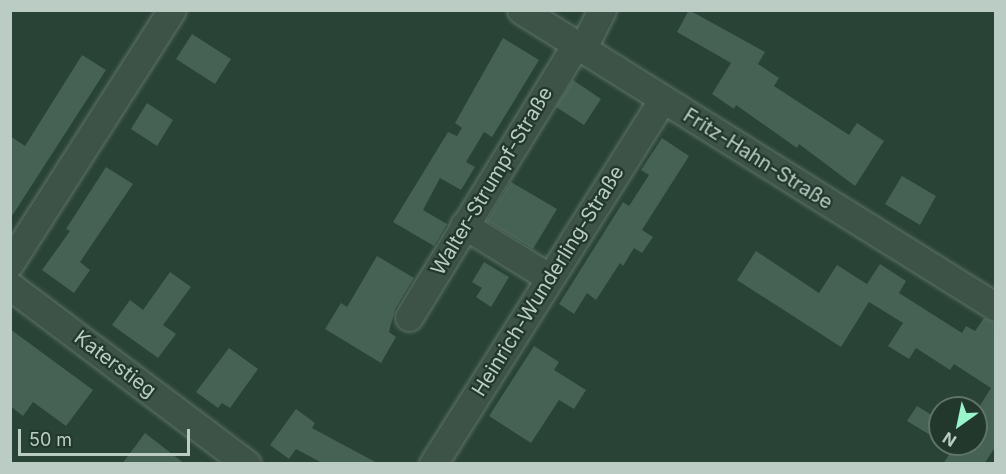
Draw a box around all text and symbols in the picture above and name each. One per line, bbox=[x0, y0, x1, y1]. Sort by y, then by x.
street label: Walter-Strumpf-Straße bbox=[426, 82, 558, 280]
street label: Fritz-Hahn-Straße bbox=[679, 103, 837, 215]
street label: Heinrich-Wunderling-Straße bbox=[467, 161, 629, 401]
street label: Katerstieg bbox=[69, 326, 161, 402]
north arrow bbox=[928, 396, 988, 456]
scale bar bbox=[21, 417, 194, 455]
text: N bbox=[939, 428, 960, 451]
text: 50 m bbox=[29, 429, 72, 450]

